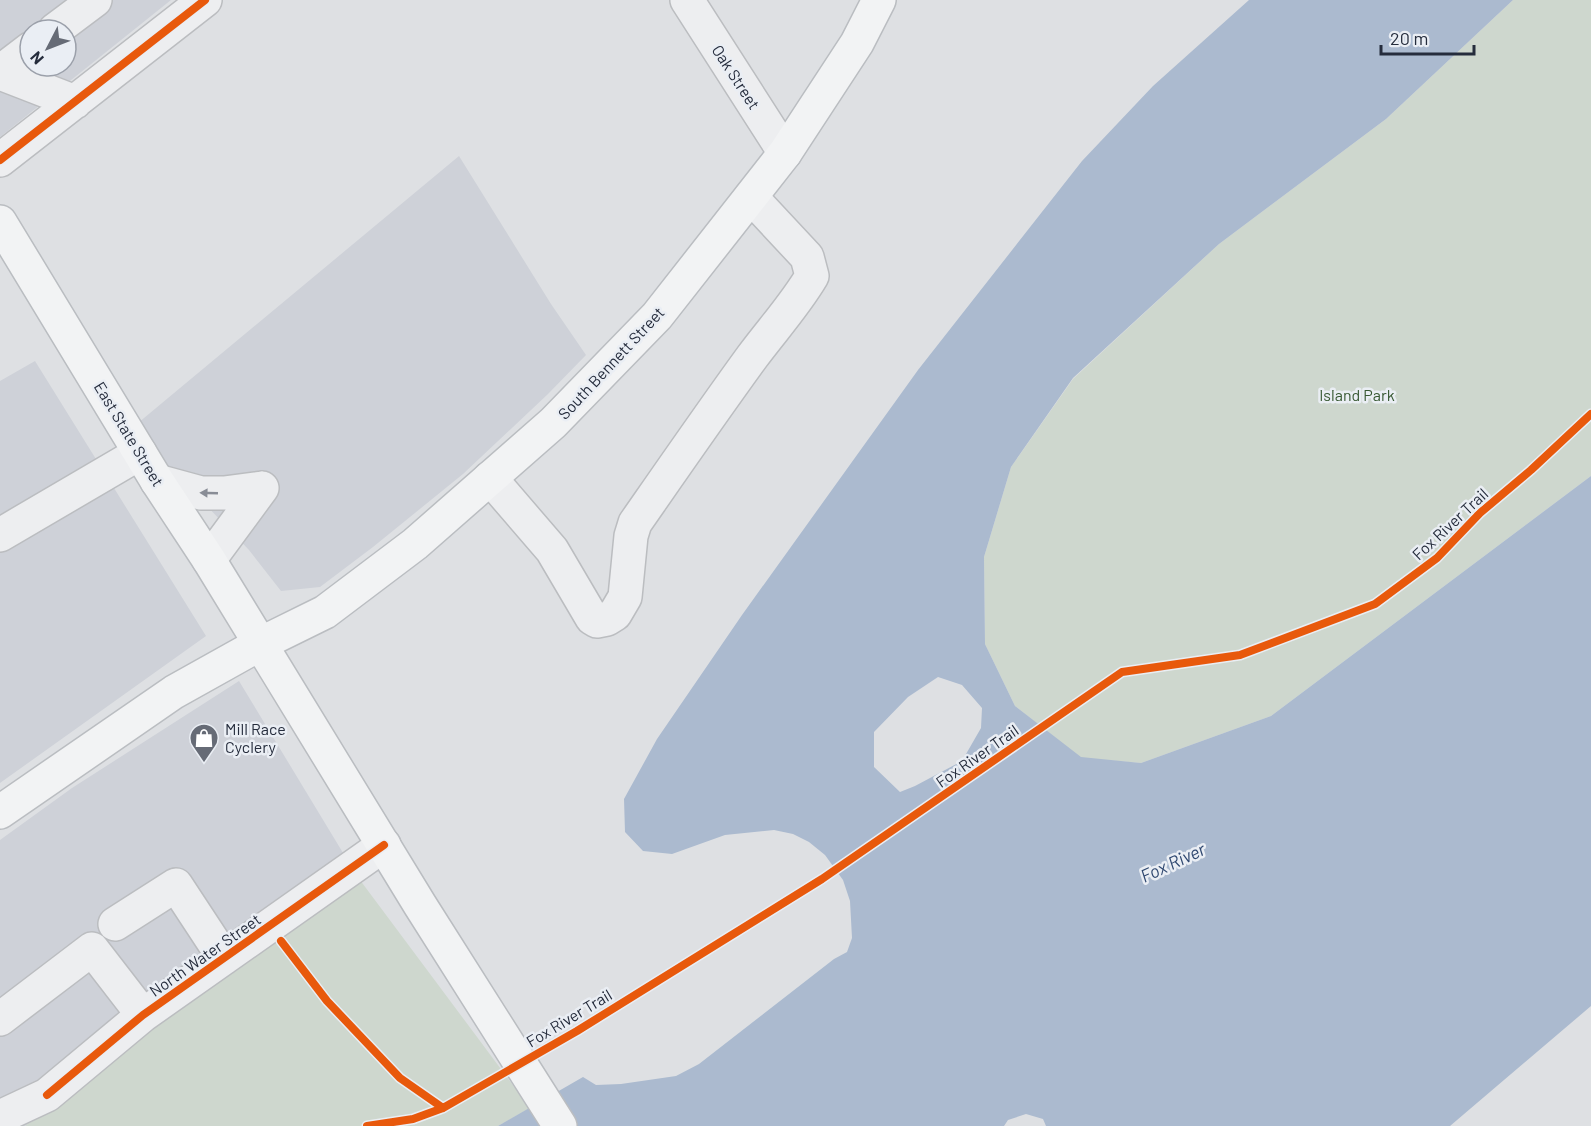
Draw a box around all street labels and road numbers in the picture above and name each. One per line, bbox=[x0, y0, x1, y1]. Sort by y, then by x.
street label: Oak Street bbox=[709, 41, 764, 112]
street label: South Bennett Street bbox=[554, 302, 668, 423]
street label: East State Street bbox=[91, 378, 168, 490]
street label: Fox River Trail bbox=[1408, 484, 1491, 564]
street label: Fox River Trail bbox=[932, 720, 1022, 791]
street label: North Water Street bbox=[145, 909, 264, 1000]
street label: Fox River Trail bbox=[522, 985, 615, 1051]

